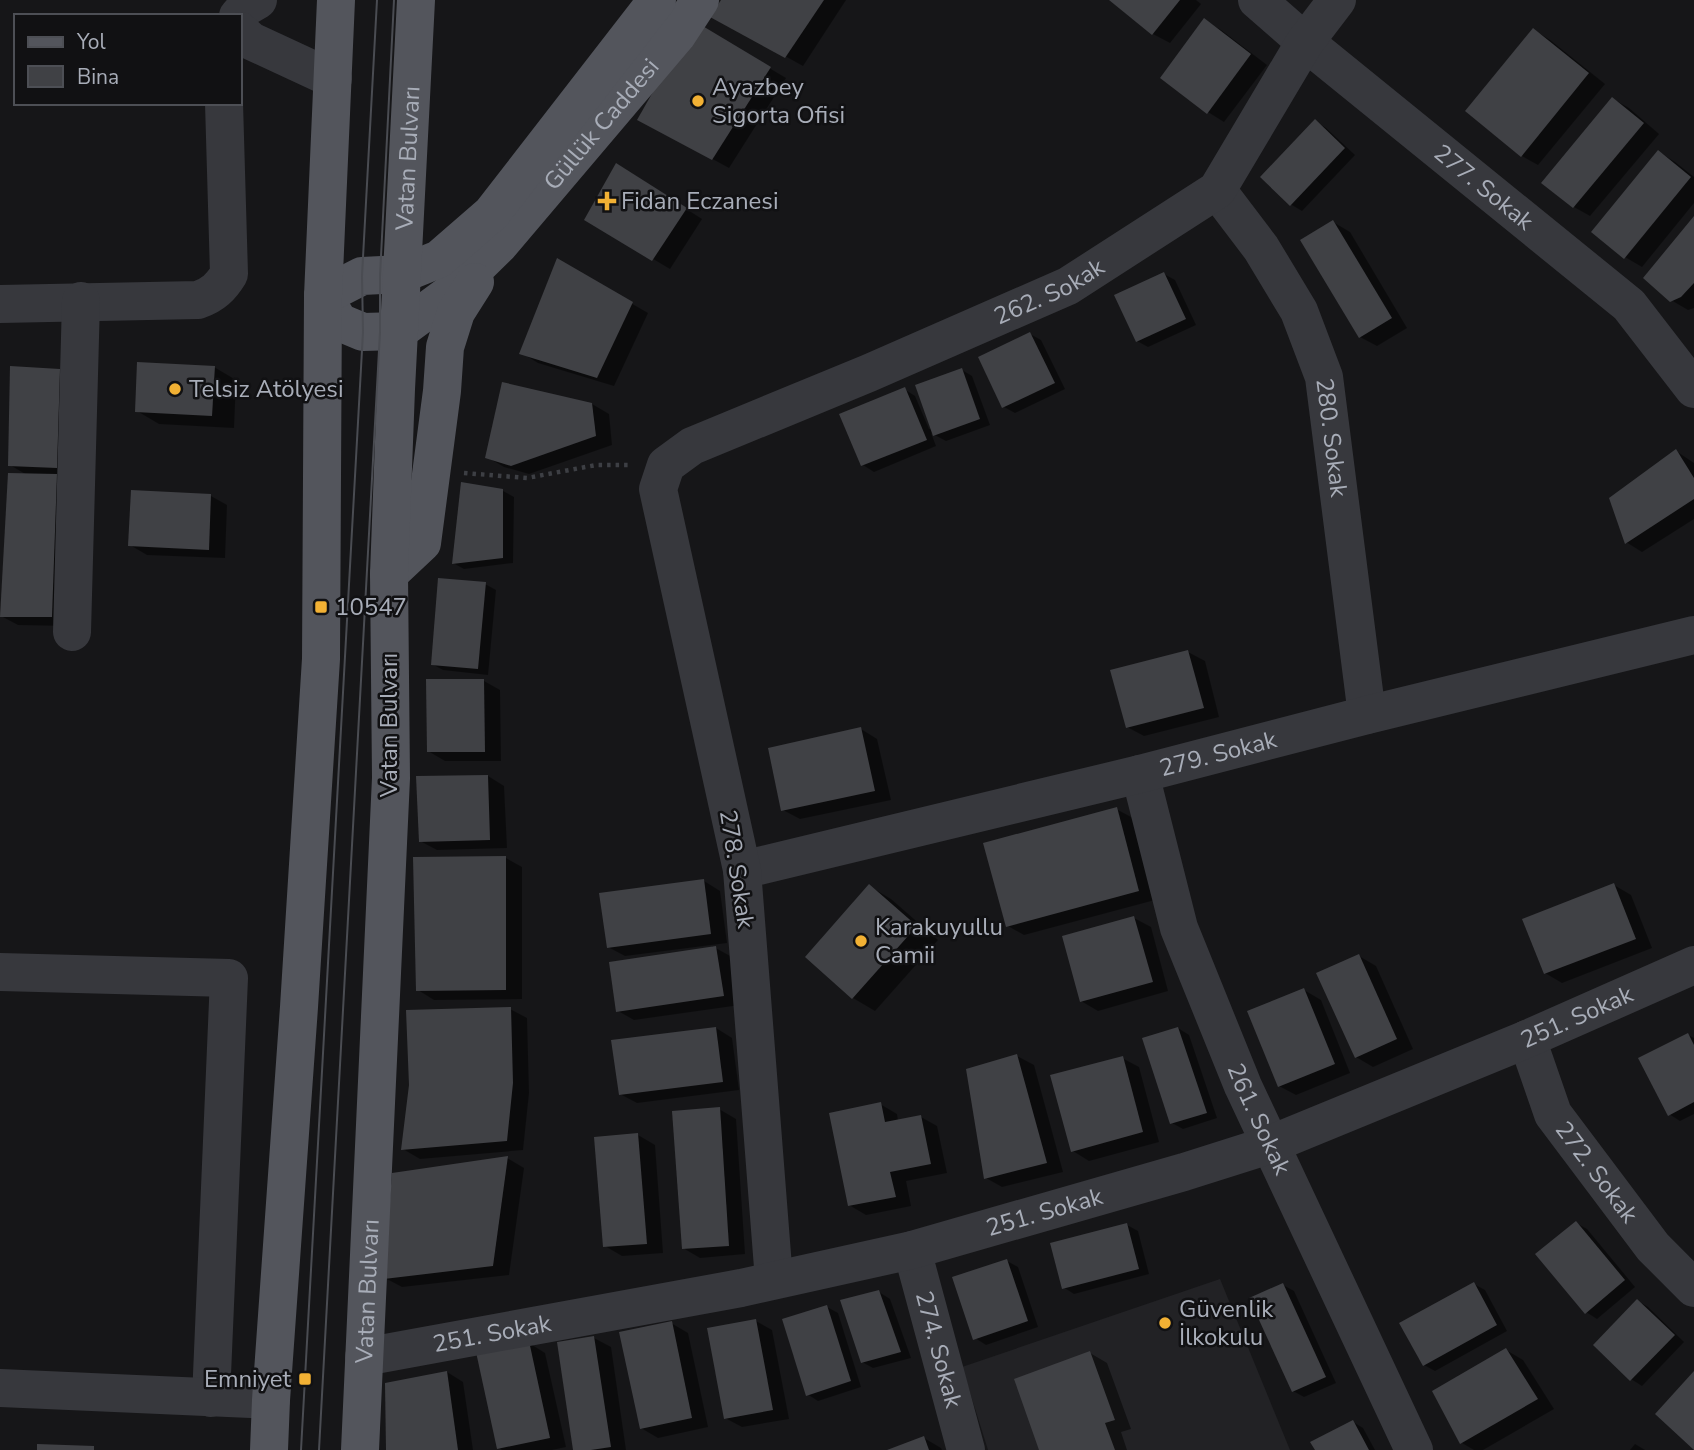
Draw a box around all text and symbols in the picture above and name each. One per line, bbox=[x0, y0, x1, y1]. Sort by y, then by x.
legend bbox=[14, 14, 242, 105]
text: Yol bbox=[76, 28, 107, 56]
street label: Güllük Caddesi bbox=[536, 52, 666, 197]
text: Bina bbox=[77, 63, 119, 91]
place label: Ayazbey Sigorta Ofisi bbox=[712, 71, 845, 131]
street label: Vatan Bulvarı bbox=[388, 85, 428, 232]
marker: Ayazbey Sigorta Ofisi bbox=[690, 93, 706, 109]
street label: 277. Sokak bbox=[1427, 137, 1541, 238]
place label: Fidan Eczanesi bbox=[621, 185, 778, 217]
marker: Fidan Eczanesi bbox=[599, 193, 615, 209]
street label: 262. Sokak bbox=[989, 250, 1111, 332]
place label: Telsiz Atölyesi bbox=[189, 373, 343, 405]
street label: 280. Sokak bbox=[1308, 376, 1355, 500]
marker: Telsiz Atölyesi bbox=[167, 381, 183, 397]
place label: 10547 bbox=[335, 591, 407, 623]
marker: 10547 bbox=[313, 599, 329, 615]
street label: Vatan Bulvarı bbox=[373, 653, 405, 798]
street label: 279. Sokak bbox=[1156, 723, 1281, 784]
street label: 278. Sokak bbox=[712, 807, 762, 932]
place label: Karakuyullu Camii bbox=[875, 911, 1003, 971]
marker: Karakuyullu Camii bbox=[853, 933, 869, 949]
street label: 251. Sokak bbox=[1516, 978, 1639, 1056]
street label: 261. Sokak bbox=[1219, 1059, 1299, 1181]
street label: 272. Sokak bbox=[1548, 1115, 1646, 1230]
street label: 251. Sokak bbox=[982, 1180, 1107, 1244]
street label: Vatan Bulvarı bbox=[348, 1218, 387, 1365]
street label: 274. Sokak bbox=[908, 1288, 970, 1412]
place label: Güvenlik İlkokulu bbox=[1179, 1293, 1274, 1353]
street label: 251. Sokak bbox=[430, 1307, 555, 1360]
marker: Güvenlik İlkokulu bbox=[1157, 1315, 1173, 1331]
place label: Emniyet bbox=[204, 1363, 292, 1395]
marker: Emniyet bbox=[297, 1371, 313, 1387]

